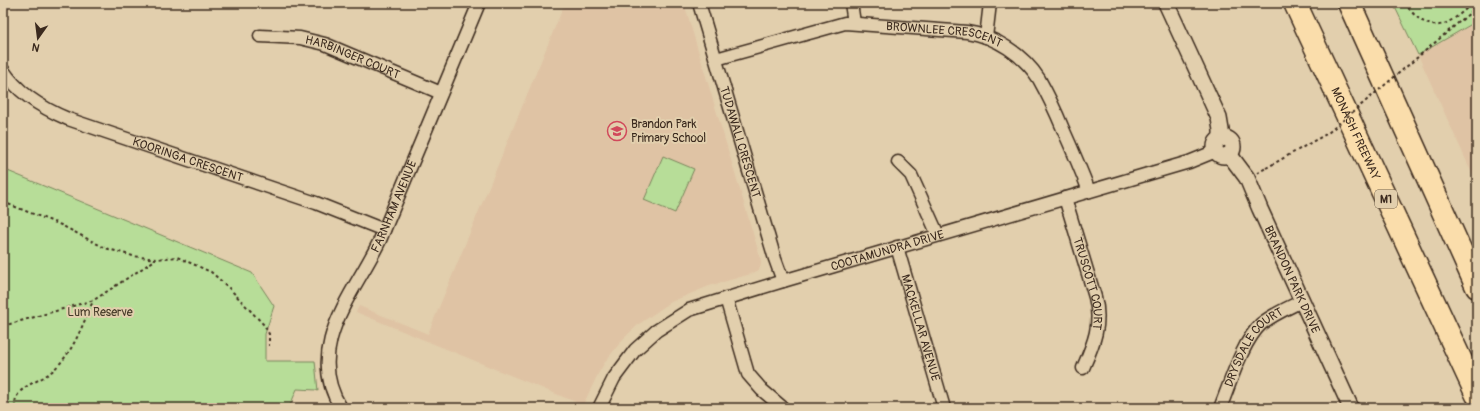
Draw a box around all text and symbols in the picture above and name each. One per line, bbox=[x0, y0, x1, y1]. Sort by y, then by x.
north arrow bbox=[18, 18, 58, 58]
street label: BROWNLEE CRESCENT bbox=[885, 19, 1005, 51]
street label: HARBINGER COURT bbox=[304, 32, 402, 82]
text: N bbox=[30, 40, 41, 54]
street label: TUDAWALI CRESCENT bbox=[717, 84, 764, 200]
street label: MONASH FREEWAY bbox=[1328, 85, 1384, 182]
place label: Brandon Park Primary School bbox=[631, 117, 706, 146]
school or university icon: Brandon Park Primary School bbox=[606, 120, 628, 142]
street label: KOORINGA CRESCENT bbox=[131, 134, 245, 185]
street label: FARNHAM AVENUE bbox=[367, 158, 420, 255]
road number: M1 bbox=[1375, 190, 1397, 208]
street label: BRANDON PARK DRIVE bbox=[1261, 223, 1323, 336]
street label: COOTAMUNDRA DRIVE bbox=[829, 227, 946, 274]
street label: TRUSCOTT COURT bbox=[1070, 235, 1105, 331]
street label: MACKELLAR AVENUE bbox=[898, 272, 943, 383]
street label: DRYSDALE COURT bbox=[1221, 304, 1286, 389]
park label: Lum Reserve bbox=[67, 305, 133, 320]

